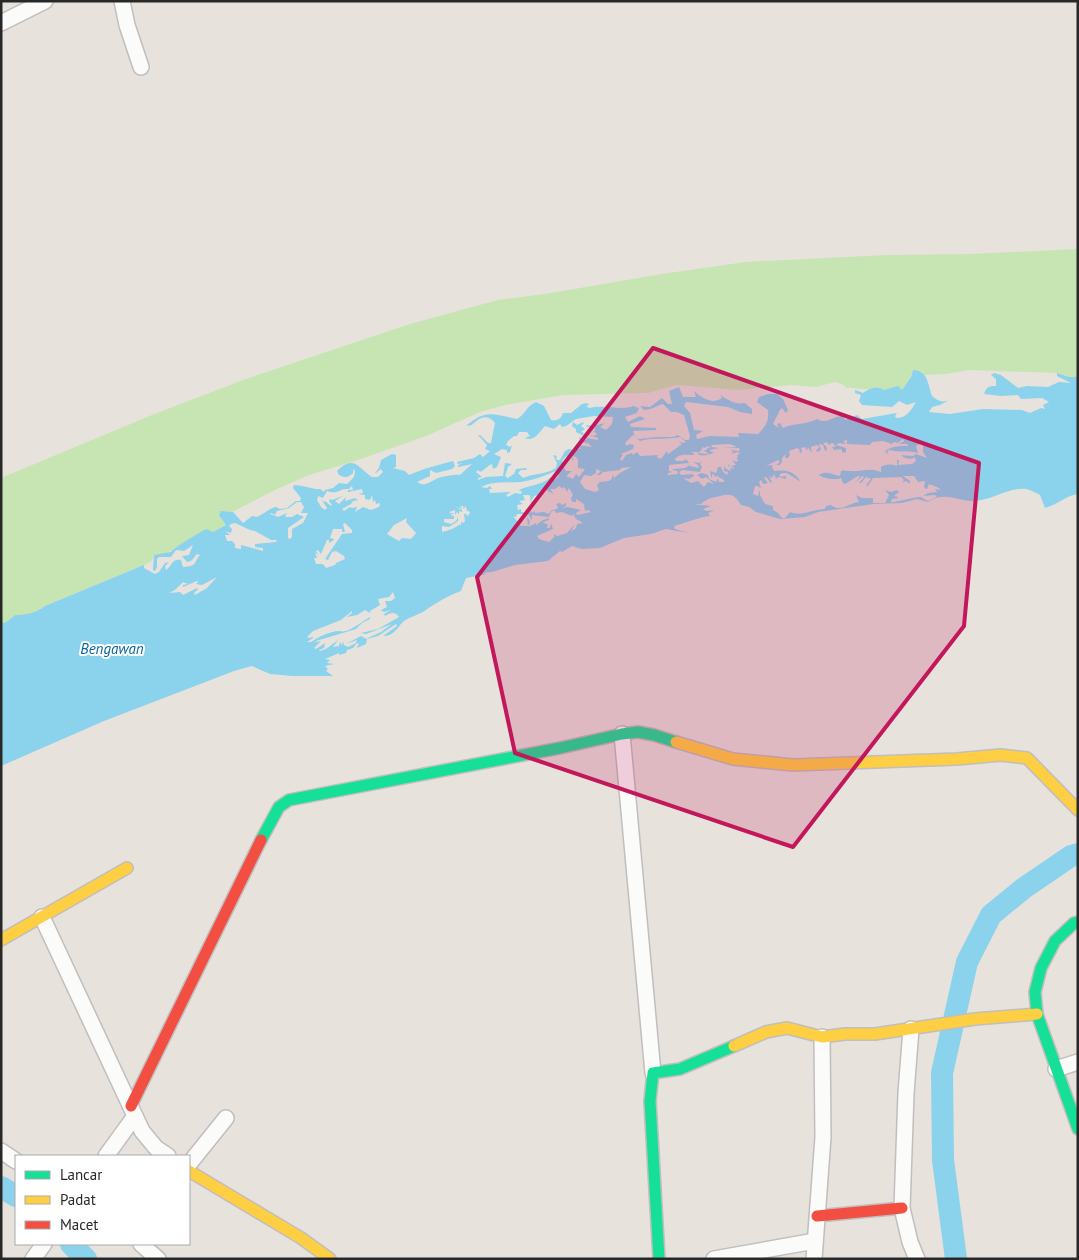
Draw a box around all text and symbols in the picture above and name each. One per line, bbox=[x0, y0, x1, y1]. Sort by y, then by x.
water label: Bengawan bbox=[80, 639, 144, 658]
legend bbox=[15, 1155, 190, 1245]
text: Lancar bbox=[60, 1165, 102, 1184]
text: Padat bbox=[60, 1190, 96, 1209]
text: Macet bbox=[60, 1215, 98, 1234]

